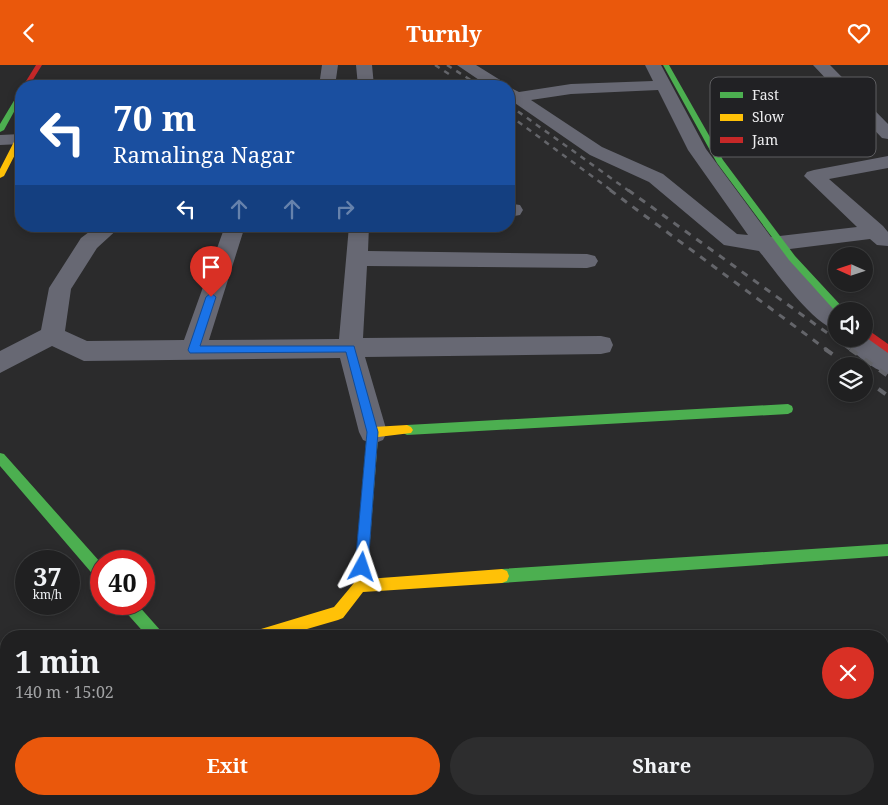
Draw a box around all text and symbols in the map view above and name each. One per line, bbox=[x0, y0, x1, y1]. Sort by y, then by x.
text: Turnly bbox=[406, 18, 482, 48]
icon: back bbox=[15, 19, 43, 47]
icon: heart bbox=[845, 19, 873, 47]
legend bbox=[710, 77, 876, 157]
text: Fast bbox=[752, 85, 779, 104]
text: 70 m bbox=[113, 94, 196, 141]
icon: left bbox=[30, 100, 95, 165]
text: Slow bbox=[752, 107, 785, 126]
text: Jam bbox=[751, 130, 778, 149]
text: Ramalinga Nagar bbox=[113, 139, 295, 169]
icon: left bbox=[172, 195, 200, 223]
icon: ahead bbox=[225, 195, 253, 223]
icon: ahead bbox=[278, 195, 306, 223]
icon: right bbox=[331, 195, 359, 223]
pin bbox=[190, 246, 232, 297]
north arrow bbox=[828, 247, 872, 293]
map controls bbox=[828, 247, 873, 402]
icon: arrive bbox=[197, 253, 225, 281]
button: sound bbox=[828, 302, 873, 347]
button: layers bbox=[828, 357, 873, 402]
position arrow bbox=[335, 540, 387, 592]
speed limit sign: 40 bbox=[90, 550, 155, 615]
text: 37 bbox=[33, 559, 62, 593]
text: km/h bbox=[33, 586, 62, 603]
text: 1 min bbox=[15, 641, 100, 682]
button: close bbox=[822, 647, 874, 699]
text: 140 m · 15:02 bbox=[15, 681, 114, 703]
button: Exit bbox=[15, 737, 440, 795]
button: Share bbox=[450, 737, 874, 795]

